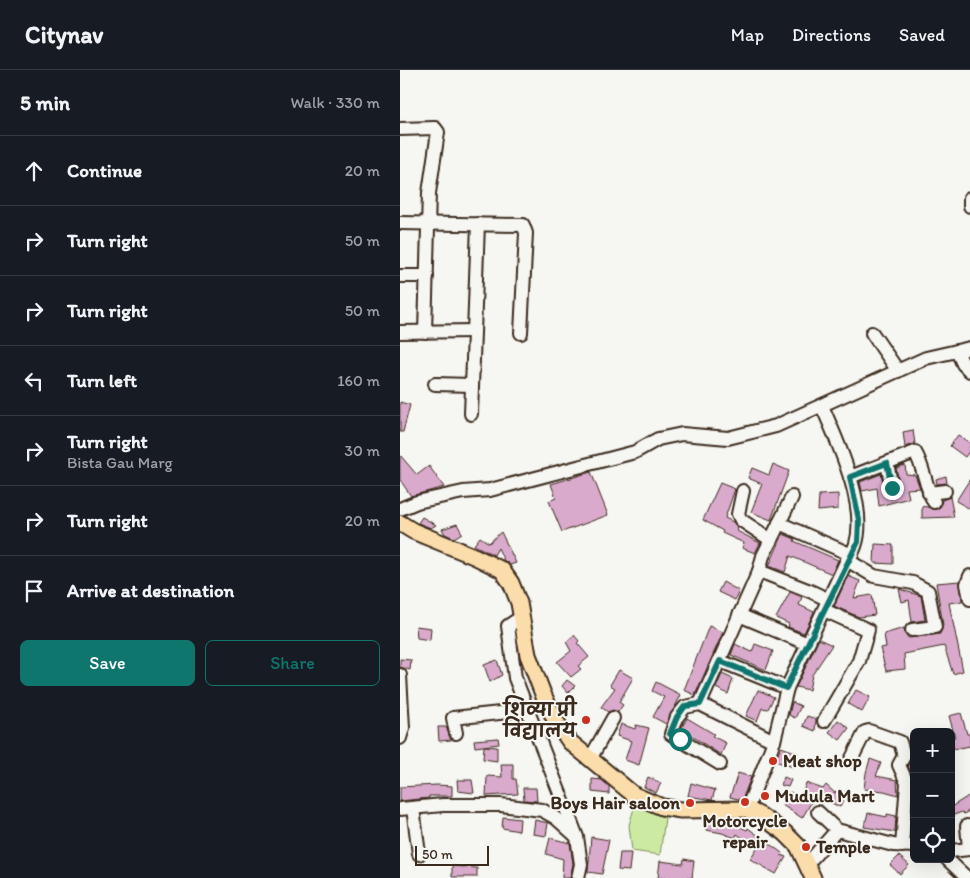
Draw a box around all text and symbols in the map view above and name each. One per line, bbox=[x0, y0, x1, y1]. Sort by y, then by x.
text: Citynav bbox=[25, 20, 103, 49]
text: Map bbox=[731, 24, 764, 46]
text: Directions bbox=[792, 24, 871, 46]
text: Saved bbox=[899, 24, 945, 46]
text: 5 min bbox=[20, 90, 70, 115]
text: Walk · 330 m bbox=[290, 93, 380, 112]
icon: ahead bbox=[20, 157, 48, 185]
text: Continue bbox=[67, 159, 142, 182]
text: 20 m bbox=[345, 161, 380, 180]
icon: right bbox=[20, 227, 48, 255]
text: Turn right bbox=[67, 229, 148, 252]
text: 50 m bbox=[345, 231, 380, 250]
icon: right bbox=[20, 297, 48, 325]
text: Turn right bbox=[67, 299, 148, 322]
text: 50 m bbox=[345, 301, 380, 320]
icon: left bbox=[20, 367, 48, 395]
text: Turn left bbox=[67, 369, 137, 392]
text: 160 m bbox=[337, 371, 380, 390]
text: Turn right bbox=[67, 430, 148, 453]
icon: right bbox=[20, 437, 48, 465]
text: 30 m bbox=[344, 441, 380, 460]
text: Bista Gau Marg bbox=[67, 453, 173, 472]
route end bbox=[881, 477, 904, 500]
icon: right bbox=[20, 507, 48, 535]
text: Turn right bbox=[67, 509, 148, 532]
text: 20 m bbox=[345, 511, 380, 530]
icon: arrive bbox=[20, 577, 48, 605]
text: Arrive at destination bbox=[67, 579, 234, 602]
button: Save bbox=[20, 640, 195, 686]
button: Share bbox=[205, 640, 380, 686]
place label: शिव्या प्री विद्यालय bbox=[501, 695, 578, 742]
marker: शिव्या प्री विद्यालय bbox=[580, 714, 592, 726]
route start bbox=[669, 728, 692, 751]
map controls bbox=[910, 728, 955, 863]
button: + bbox=[910, 728, 955, 773]
place label: Meat shop bbox=[783, 750, 862, 772]
marker: Meat shop bbox=[767, 755, 779, 767]
button: − bbox=[910, 773, 955, 818]
place label: Mudula Mart bbox=[775, 785, 875, 807]
marker: Mudula Mart bbox=[759, 790, 771, 802]
place label: Boys Hair saloon bbox=[551, 792, 681, 814]
marker: Motorcycle repair bbox=[739, 796, 751, 808]
marker: Boys Hair saloon bbox=[684, 797, 696, 809]
place label: Motorcycle repair bbox=[703, 810, 788, 853]
button: locate bbox=[910, 818, 955, 863]
place label: Temple bbox=[815, 836, 871, 858]
marker: Temple bbox=[800, 841, 812, 853]
scale bar bbox=[415, 843, 489, 866]
text: 50 m bbox=[422, 846, 453, 863]

